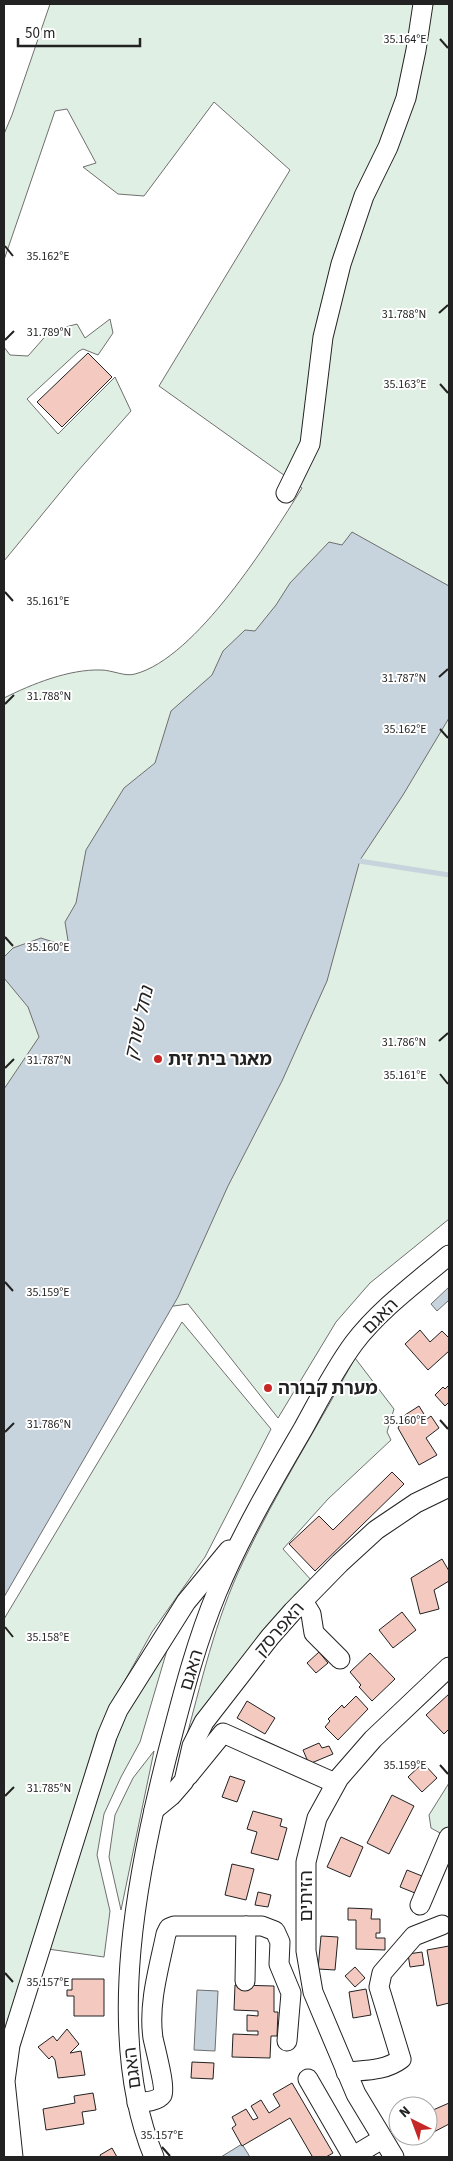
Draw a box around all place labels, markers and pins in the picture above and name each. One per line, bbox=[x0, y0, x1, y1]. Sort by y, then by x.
place label: מאגר בית זית bbox=[168, 1047, 272, 1072]
marker: מאגר בית זית bbox=[152, 1053, 164, 1065]
place label: מערת קבורה bbox=[278, 1376, 378, 1401]
marker: מערת קבורה bbox=[262, 1382, 274, 1394]

